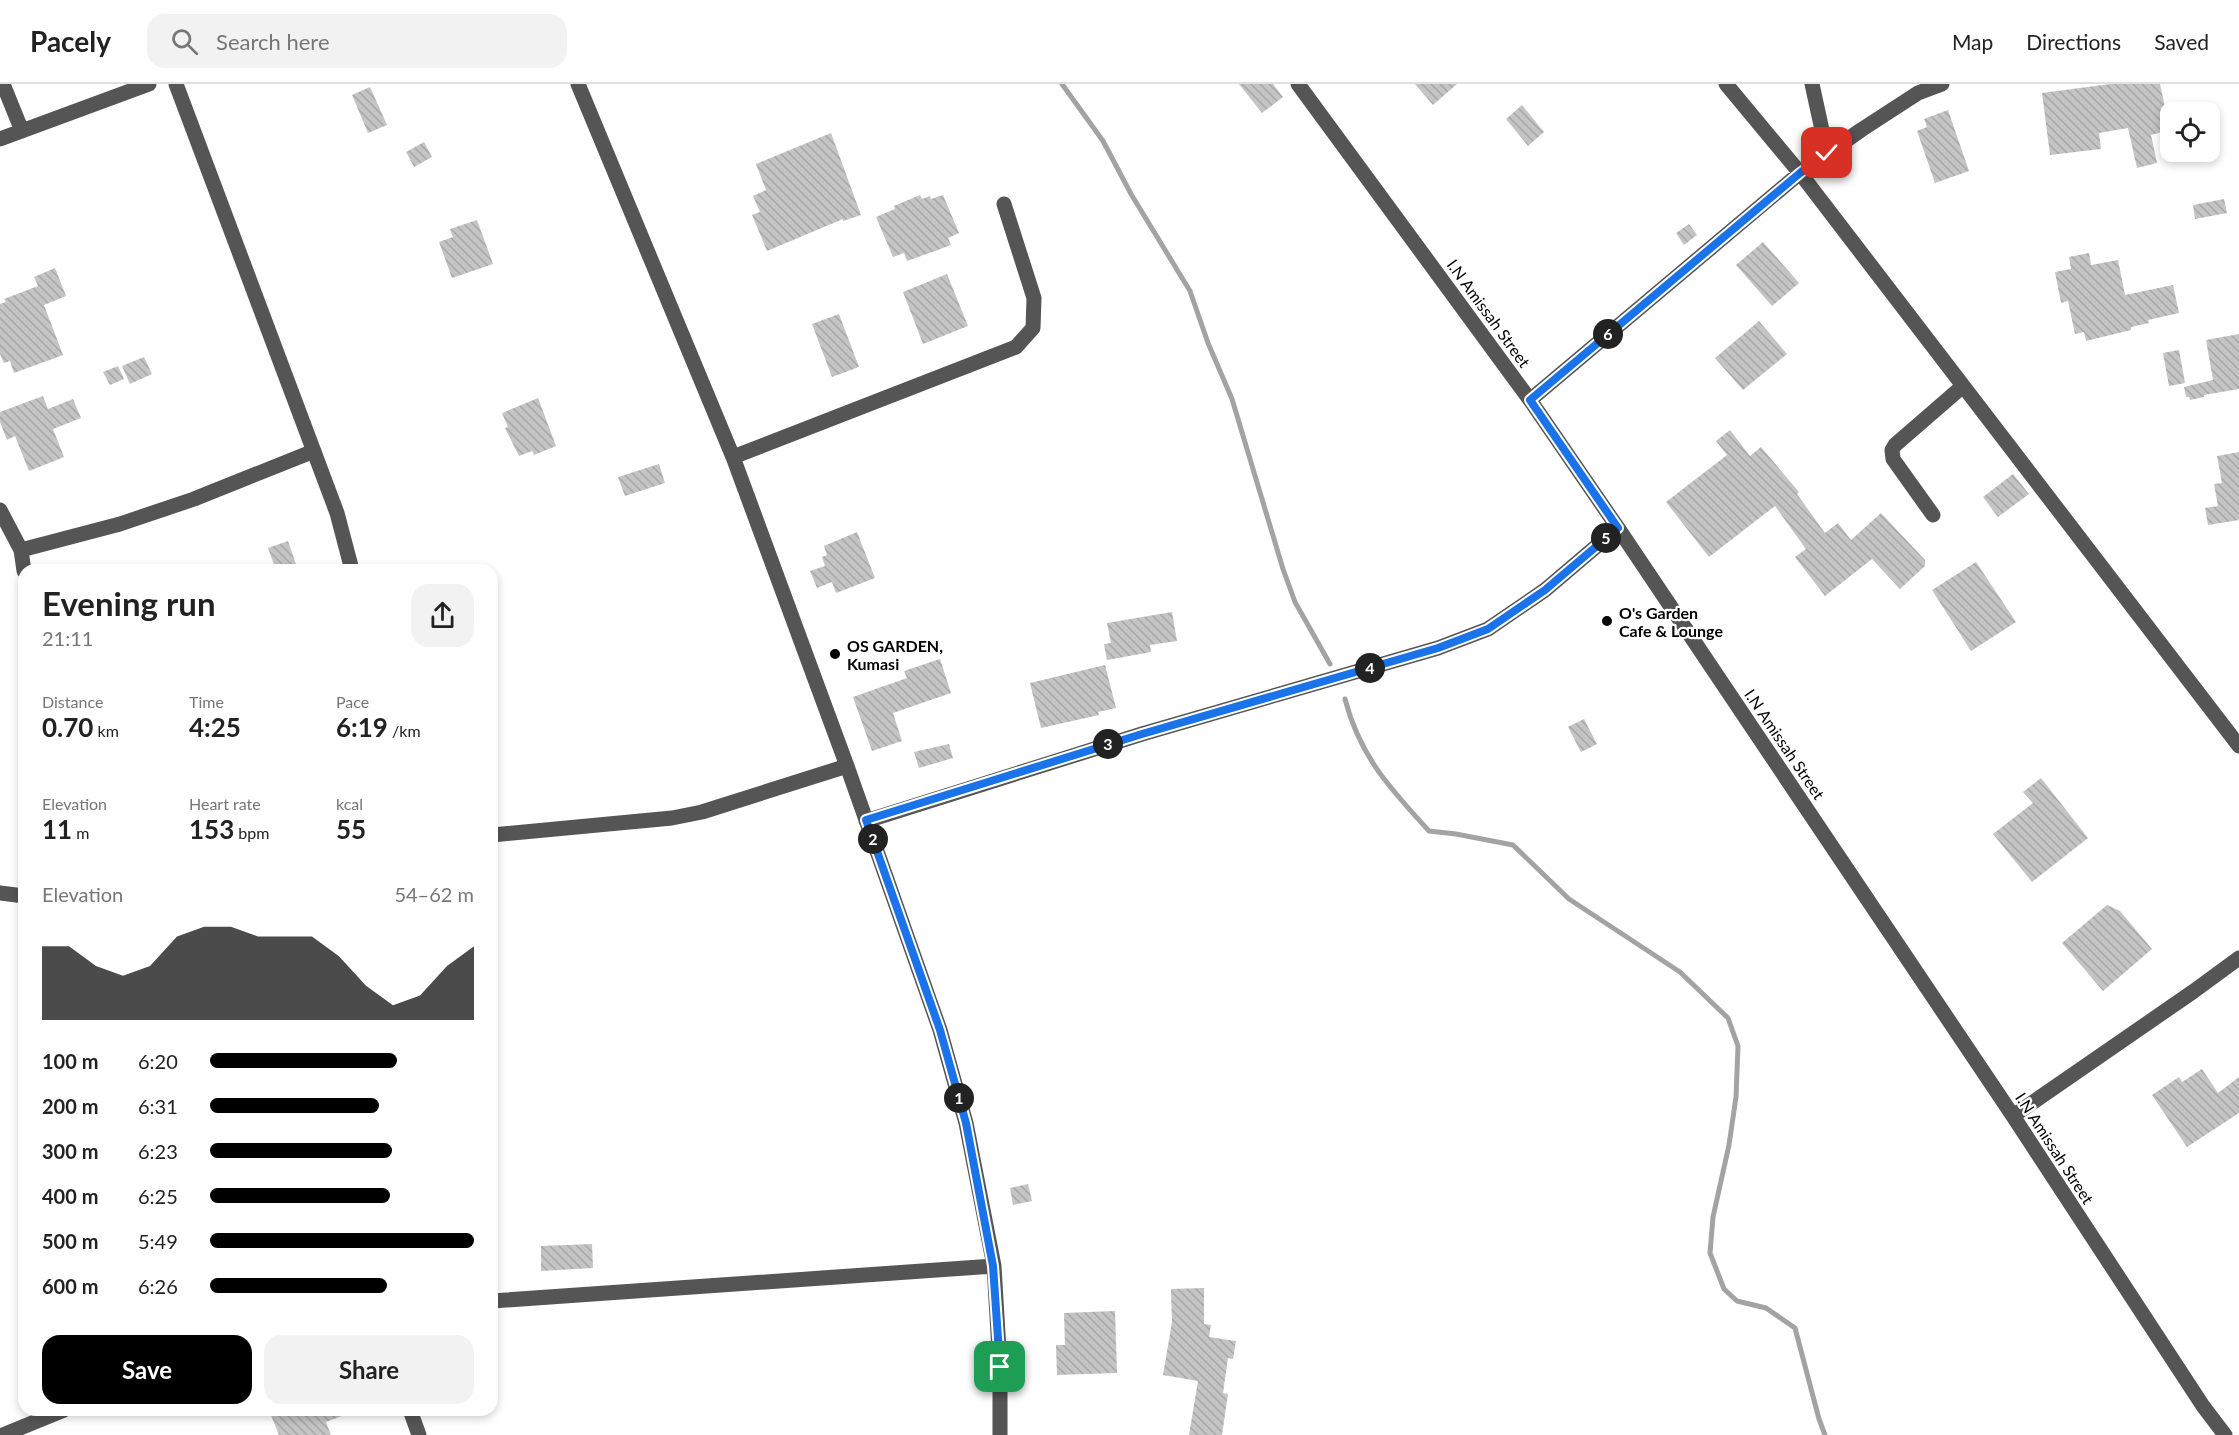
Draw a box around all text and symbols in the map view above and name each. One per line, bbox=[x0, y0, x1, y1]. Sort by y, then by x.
search box bbox=[147, 14, 567, 68]
text: Pacely bbox=[30, 24, 111, 58]
icon: search bbox=[168, 25, 201, 58]
text: Search here bbox=[216, 28, 330, 55]
text: Map bbox=[1952, 29, 1993, 54]
text: Directions bbox=[2026, 29, 2121, 54]
text: Saved bbox=[2154, 29, 2209, 54]
map controls bbox=[2160, 102, 2220, 162]
button: locate bbox=[2160, 102, 2220, 162]
pin bbox=[1801, 127, 1852, 178]
icon: check bbox=[1810, 136, 1843, 169]
street label: I.N Amissah Street bbox=[1443, 255, 1535, 371]
pin: 6 bbox=[1593, 319, 1623, 349]
text: 6 bbox=[1603, 324, 1613, 343]
pin: 5 bbox=[1591, 523, 1621, 553]
text: 5 bbox=[1601, 528, 1611, 547]
text: Evening run bbox=[42, 583, 216, 623]
button: share bbox=[411, 584, 474, 647]
place label: O's Garden Cafe & Lounge bbox=[1619, 603, 1723, 640]
marker: O's Garden Cafe & Lounge bbox=[1600, 614, 1614, 628]
text: 21:11 bbox=[42, 626, 93, 650]
place label: OS GARDEN, Kumasi bbox=[847, 636, 943, 673]
marker: OS GARDEN, Kumasi bbox=[828, 647, 842, 661]
pin: 4 bbox=[1355, 653, 1385, 683]
text: 4 bbox=[1365, 658, 1375, 677]
street label: I.N Amissah Street bbox=[1741, 685, 1829, 803]
text: Distance bbox=[42, 692, 103, 711]
text: Time bbox=[189, 692, 224, 711]
text: Pace bbox=[336, 692, 369, 711]
text: 0.70 bbox=[42, 711, 93, 743]
text: 4:25 bbox=[189, 711, 241, 743]
text: 6:19 bbox=[336, 711, 388, 743]
text: km bbox=[93, 721, 119, 740]
text: /km bbox=[388, 721, 421, 740]
pin: 3 bbox=[1093, 729, 1123, 759]
text: 3 bbox=[1103, 734, 1113, 753]
text: Elevation bbox=[42, 794, 107, 813]
text: Heart rate bbox=[189, 794, 261, 813]
text: kcal bbox=[336, 794, 363, 813]
text: 11 bbox=[42, 813, 72, 845]
text: 153 bbox=[189, 813, 234, 845]
text: 55 bbox=[336, 813, 366, 845]
text: m bbox=[72, 823, 89, 842]
text: bpm bbox=[234, 823, 269, 842]
pin: 2 bbox=[858, 824, 888, 854]
text: 2 bbox=[868, 829, 878, 848]
text: Elevation bbox=[42, 882, 123, 906]
text: 54–62 m bbox=[394, 882, 474, 906]
text: 100 m bbox=[42, 1049, 98, 1073]
text: 6:20 bbox=[138, 1049, 178, 1073]
pin: 1 bbox=[944, 1083, 974, 1113]
text: 1 bbox=[954, 1088, 964, 1107]
street label: I.N Amissah Street bbox=[2012, 1089, 2098, 1207]
text: 200 m bbox=[42, 1094, 98, 1118]
text: 6:31 bbox=[138, 1094, 178, 1118]
text: 300 m bbox=[42, 1139, 98, 1163]
text: 6:23 bbox=[138, 1139, 178, 1163]
text: 400 m bbox=[42, 1184, 98, 1208]
text: 6:25 bbox=[138, 1184, 178, 1208]
text: 500 m bbox=[42, 1229, 98, 1253]
text: 5:49 bbox=[138, 1229, 178, 1253]
text: 600 m bbox=[42, 1274, 98, 1298]
text: 6:26 bbox=[138, 1274, 178, 1298]
button: Save bbox=[42, 1335, 252, 1404]
button: Share bbox=[264, 1335, 474, 1404]
pin bbox=[974, 1341, 1025, 1392]
icon: arrive bbox=[983, 1350, 1016, 1383]

